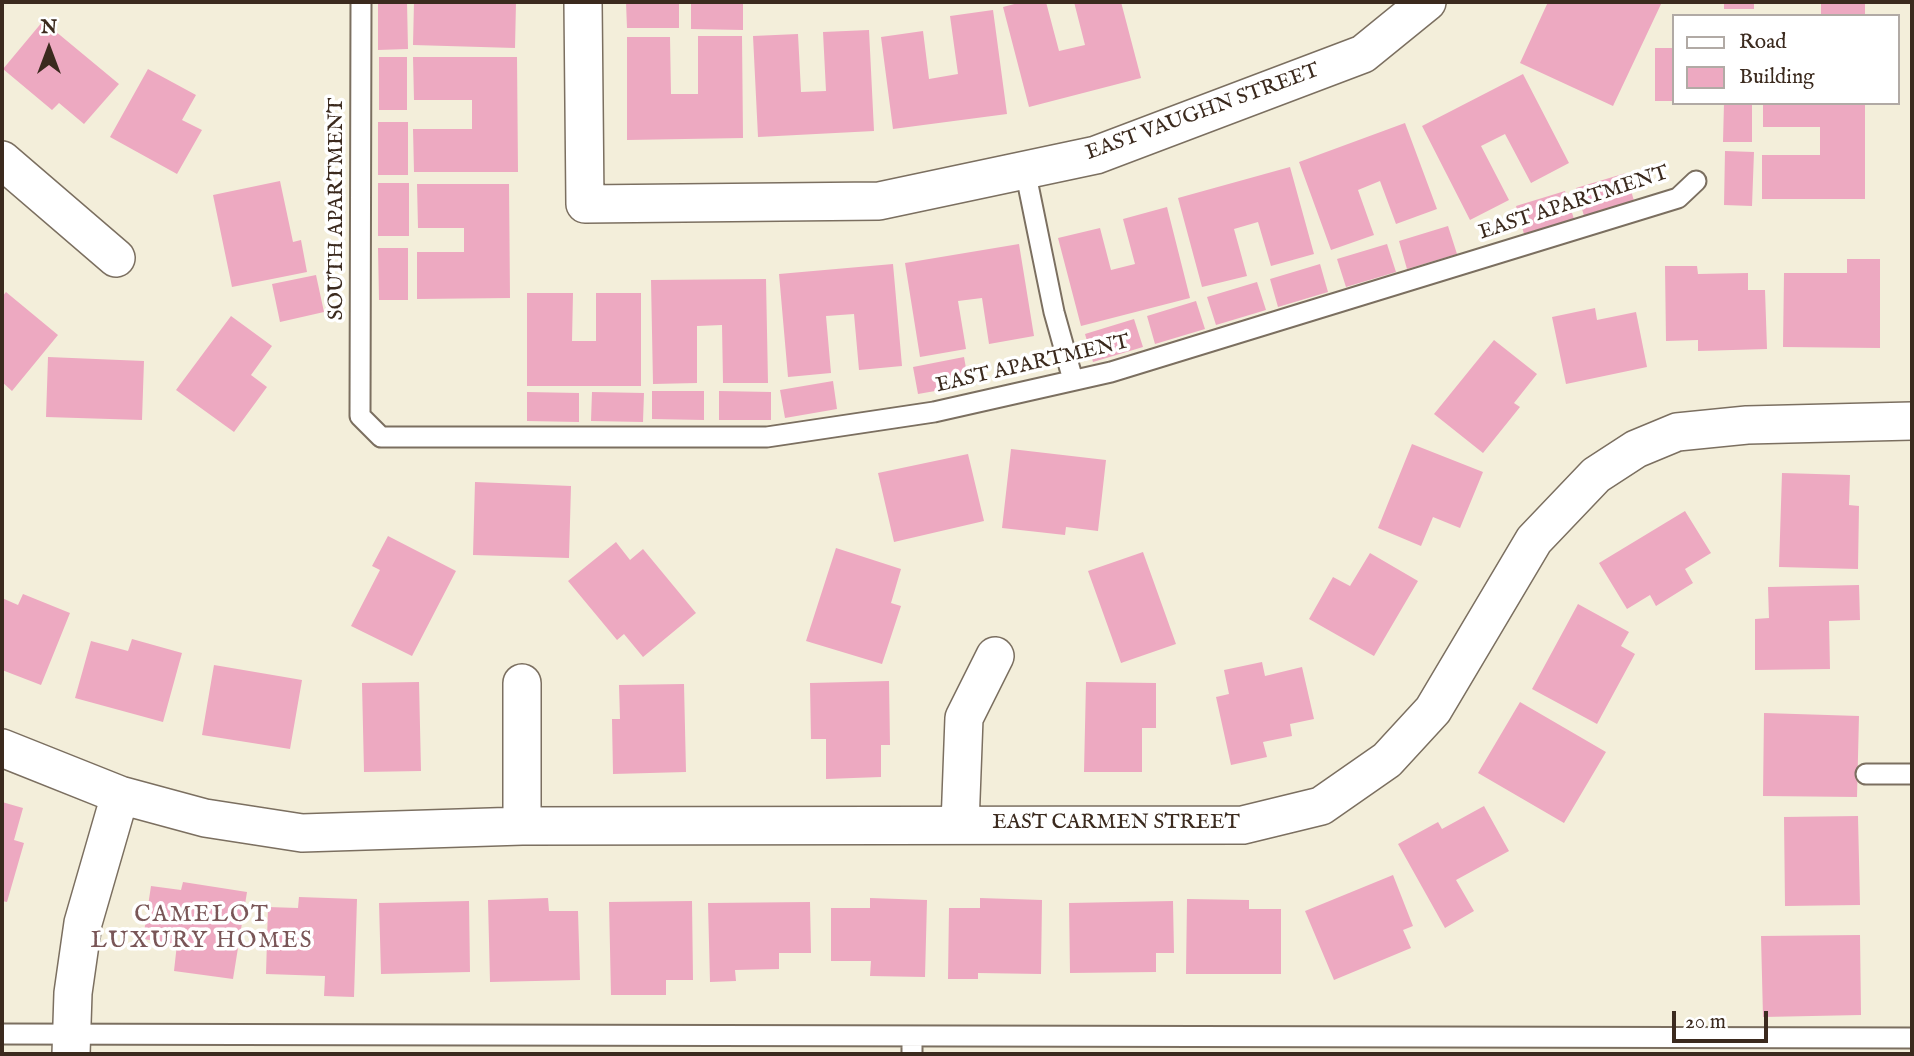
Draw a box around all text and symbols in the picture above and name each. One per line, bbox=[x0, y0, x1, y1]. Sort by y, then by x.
north arrow bbox=[14, 14, 84, 84]
legend bbox=[1672, 14, 1900, 105]
text: N bbox=[41, 16, 57, 40]
text: Road bbox=[1739, 29, 1786, 56]
street label: EAST VAUGHN STREET bbox=[1083, 59, 1323, 167]
text: Building bbox=[1739, 64, 1814, 91]
street label: SOUTH APARTMENT bbox=[325, 98, 351, 320]
street label: EAST APARTMENT bbox=[1476, 161, 1672, 247]
street label: EAST APARTMENT bbox=[934, 330, 1132, 400]
street label: EAST CARMEN STREET bbox=[992, 811, 1240, 837]
district label: CAMELOT LUXURY HOMES bbox=[92, 902, 312, 956]
scale bar bbox=[1676, 996, 1772, 1040]
text: 20 m bbox=[1685, 1009, 1726, 1036]

